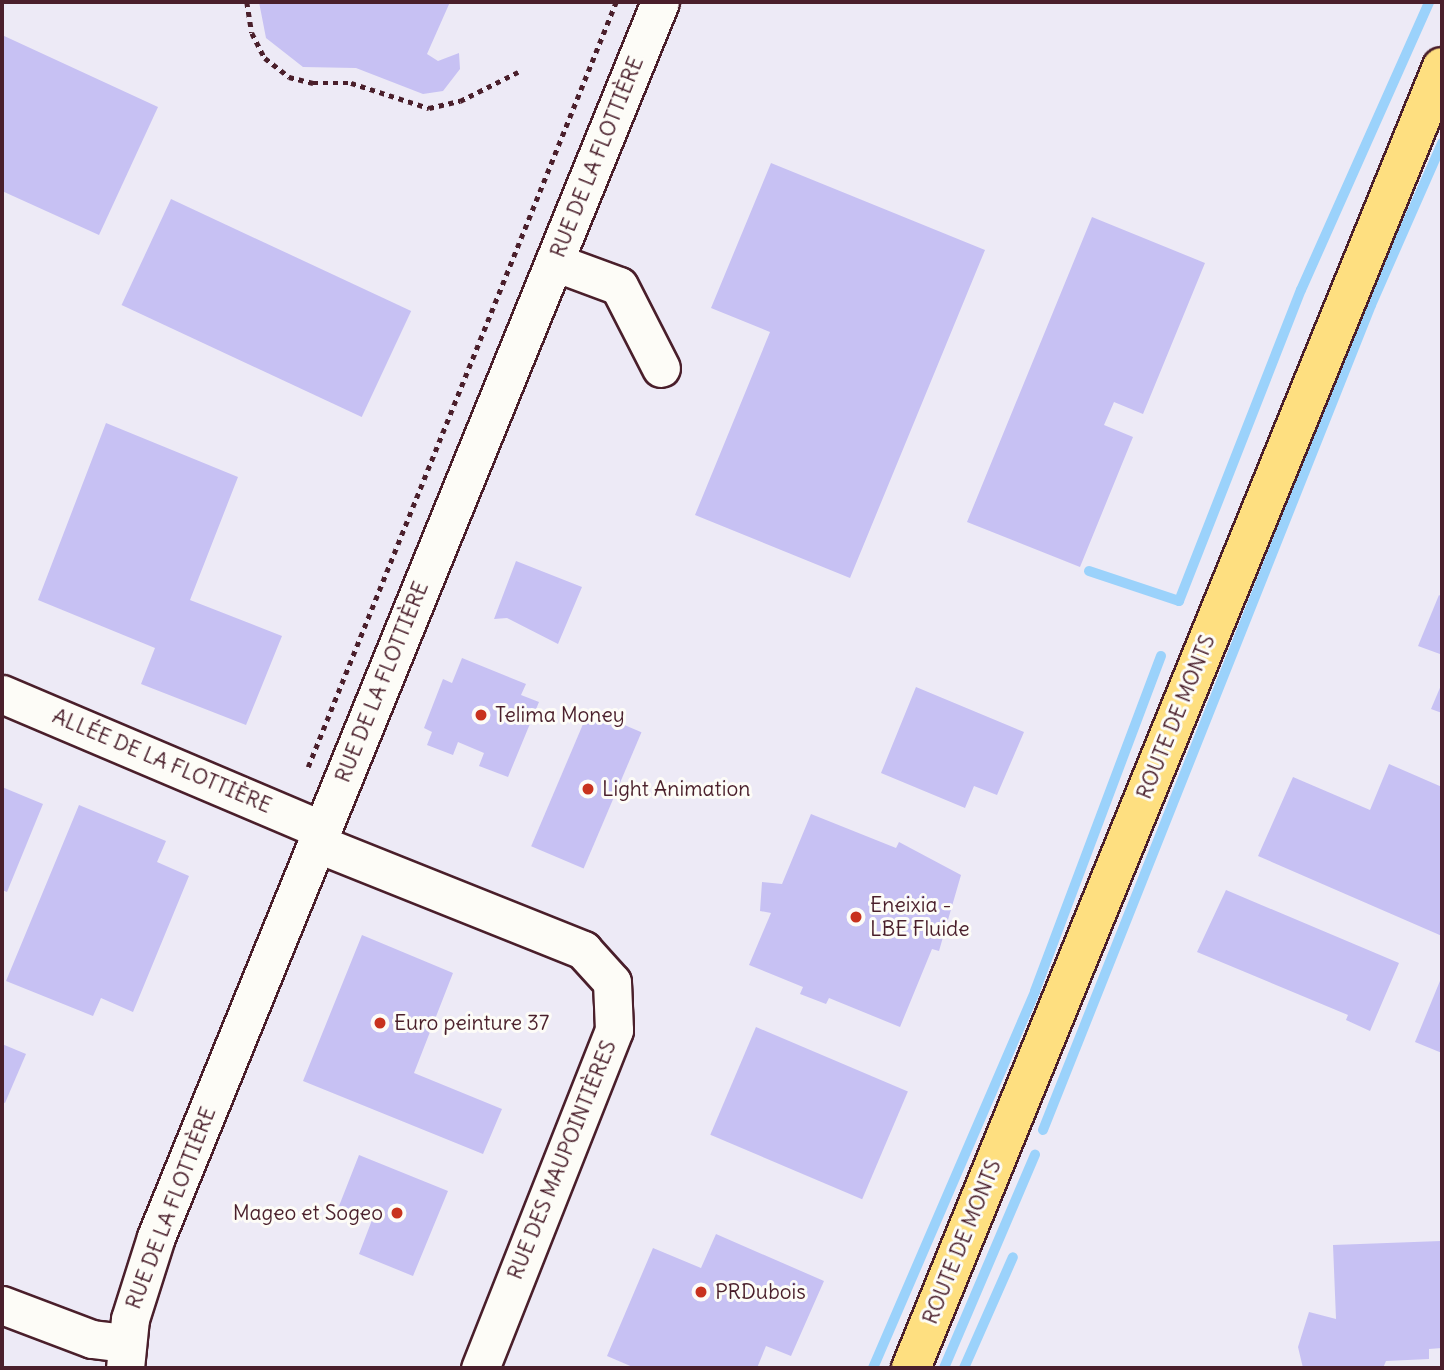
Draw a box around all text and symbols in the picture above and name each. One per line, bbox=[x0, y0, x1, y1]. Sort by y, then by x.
street label: RUE DE LA FLOTTIÈRE bbox=[545, 53, 649, 261]
street label: RUE DE LA FLOTTIÈRE bbox=[330, 578, 434, 786]
street label: ROUTE DE MONTS bbox=[1132, 631, 1220, 803]
place label: Telima Money bbox=[495, 702, 625, 728]
street label: ALLÉE DE LA FLOTTIÈRE bbox=[49, 703, 275, 819]
marker: Telima Money bbox=[473, 707, 489, 723]
place label: Light Animation bbox=[602, 776, 750, 802]
marker: Light Animation bbox=[580, 781, 596, 797]
place label: Eneixia - LBE Fluide bbox=[870, 892, 970, 942]
marker: Eneixia - LBE Fluide bbox=[848, 909, 864, 925]
place label: Euro peinture 37 bbox=[394, 1010, 549, 1036]
marker: Euro peinture 37 bbox=[372, 1015, 388, 1031]
street label: RUE DES MAUPOINTIÈRES bbox=[502, 1037, 622, 1283]
street label: RUE DE LA FLOTTIÈRE bbox=[121, 1103, 221, 1313]
street label: ROUTE DE MONTS bbox=[918, 1156, 1006, 1328]
place label: Mageo et Sogeo bbox=[233, 1200, 383, 1226]
marker: Mageo et Sogeo bbox=[389, 1205, 405, 1221]
place label: PRDubois bbox=[715, 1279, 806, 1305]
marker: PRDubois bbox=[693, 1284, 709, 1300]

